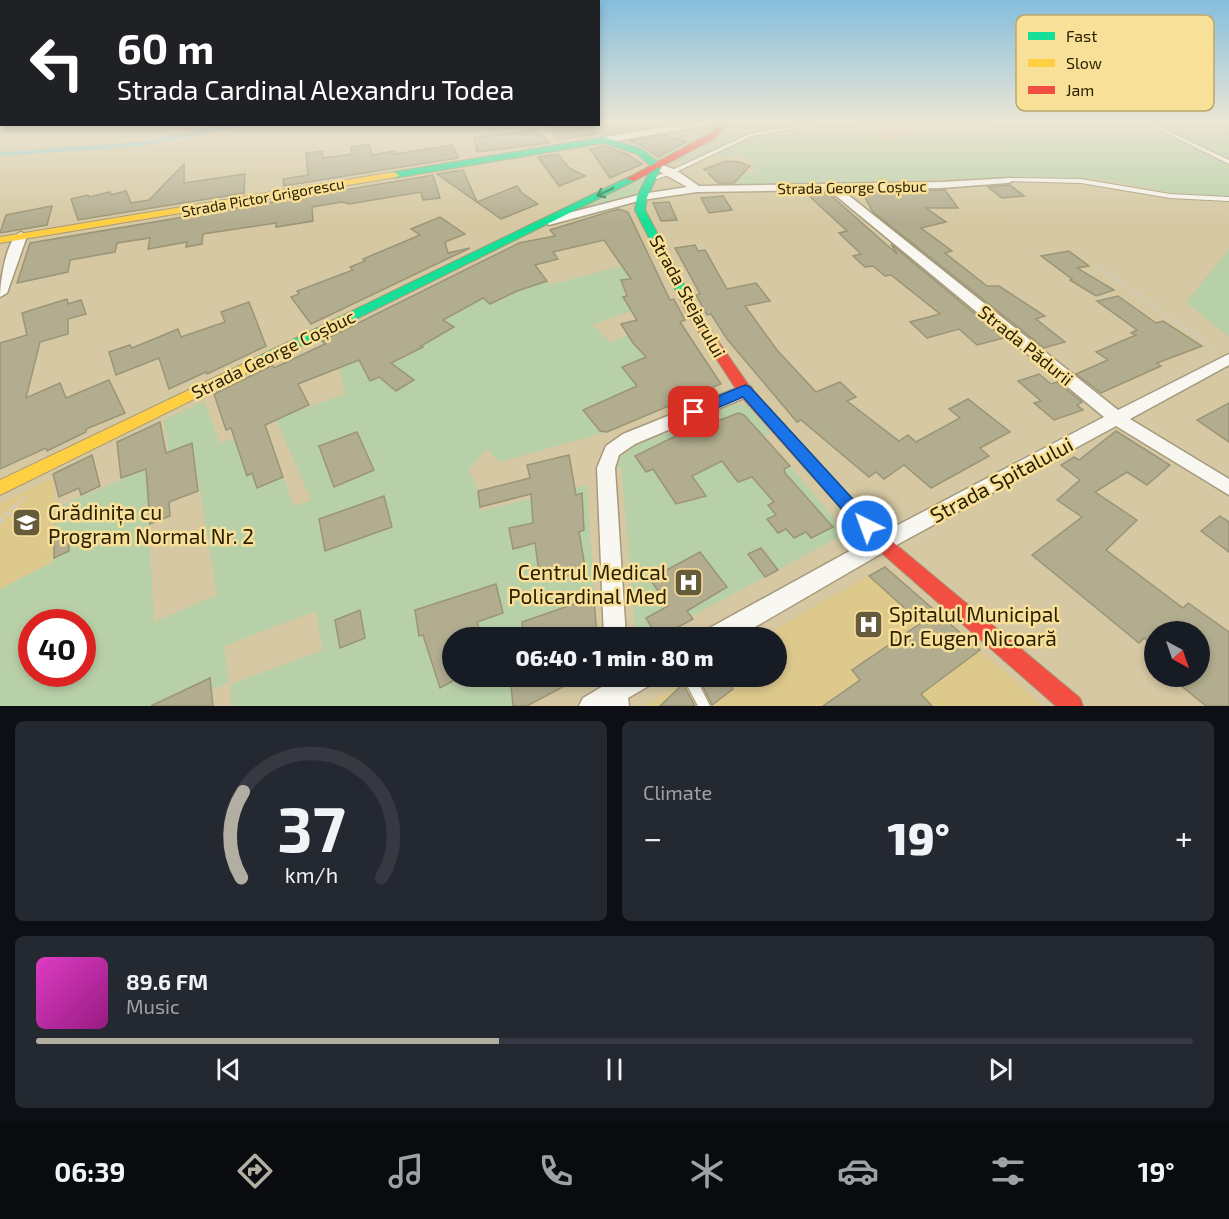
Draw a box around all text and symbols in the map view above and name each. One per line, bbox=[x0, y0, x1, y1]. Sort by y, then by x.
legend bbox=[1016, 15, 1214, 111]
text: 60 m bbox=[117, 22, 214, 72]
icon: left bbox=[18, 24, 96, 102]
text: Fast bbox=[1066, 26, 1097, 45]
text: Slow bbox=[1066, 53, 1102, 72]
text: Strada Cardinal Alexandru Todea bbox=[117, 73, 514, 105]
text: Jam bbox=[1066, 80, 1094, 99]
street label: Strada Pictor Grigorescu bbox=[180, 174, 346, 220]
street label: Strada George Coșbuc bbox=[777, 177, 927, 199]
one-way arrow bbox=[596, 187, 614, 199]
street label: Strada Stejarului bbox=[645, 231, 731, 361]
street label: Strada Pădurii bbox=[974, 300, 1078, 390]
street label: Strada George Coșbuc bbox=[188, 305, 359, 404]
pin bbox=[668, 386, 719, 437]
icon: arrive bbox=[677, 395, 710, 428]
street label: Strada Spitalului bbox=[925, 431, 1077, 527]
position arrow bbox=[835, 494, 899, 558]
place label: Grădinița cu Program Normal Nr. 2 bbox=[48, 499, 254, 548]
school or university icon: Grădinița cu Program Normal Nr. 2 bbox=[11, 507, 43, 539]
place label: Centrul Medical Policardinal Med bbox=[508, 559, 668, 608]
hospital icon: Centrul Medical Policardinal Med bbox=[672, 567, 704, 599]
place label: Spitalul Municipal Dr. Eugen Nicoară bbox=[889, 601, 1060, 650]
speed limit sign: 40 bbox=[18, 609, 96, 687]
hospital icon: Spitalul Municipal Dr. Eugen Nicoară bbox=[852, 609, 884, 641]
north arrow bbox=[1144, 621, 1210, 687]
map controls bbox=[1144, 621, 1210, 687]
text: 06:40 · 1 min · 80 m bbox=[515, 644, 714, 670]
text: Climate bbox=[643, 780, 712, 804]
text: 37 bbox=[277, 790, 345, 865]
text: 19° bbox=[887, 810, 950, 864]
text: − bbox=[643, 817, 662, 857]
text: + bbox=[1175, 817, 1193, 857]
text: km/h bbox=[284, 862, 338, 887]
text: 89.6 FM bbox=[126, 968, 208, 994]
text: Music bbox=[126, 994, 180, 1018]
icon: previous bbox=[212, 1053, 245, 1086]
icon: pause bbox=[598, 1053, 631, 1086]
icon: next bbox=[984, 1053, 1017, 1086]
icon: directions bbox=[234, 1150, 276, 1192]
icon: music bbox=[385, 1150, 427, 1192]
icon: phone bbox=[535, 1150, 577, 1192]
icon: climate bbox=[686, 1150, 728, 1192]
icon: car bbox=[837, 1150, 879, 1192]
icon: filters bbox=[987, 1150, 1029, 1192]
text: 06:39 bbox=[54, 1155, 125, 1187]
text: 19° bbox=[1138, 1155, 1175, 1187]

